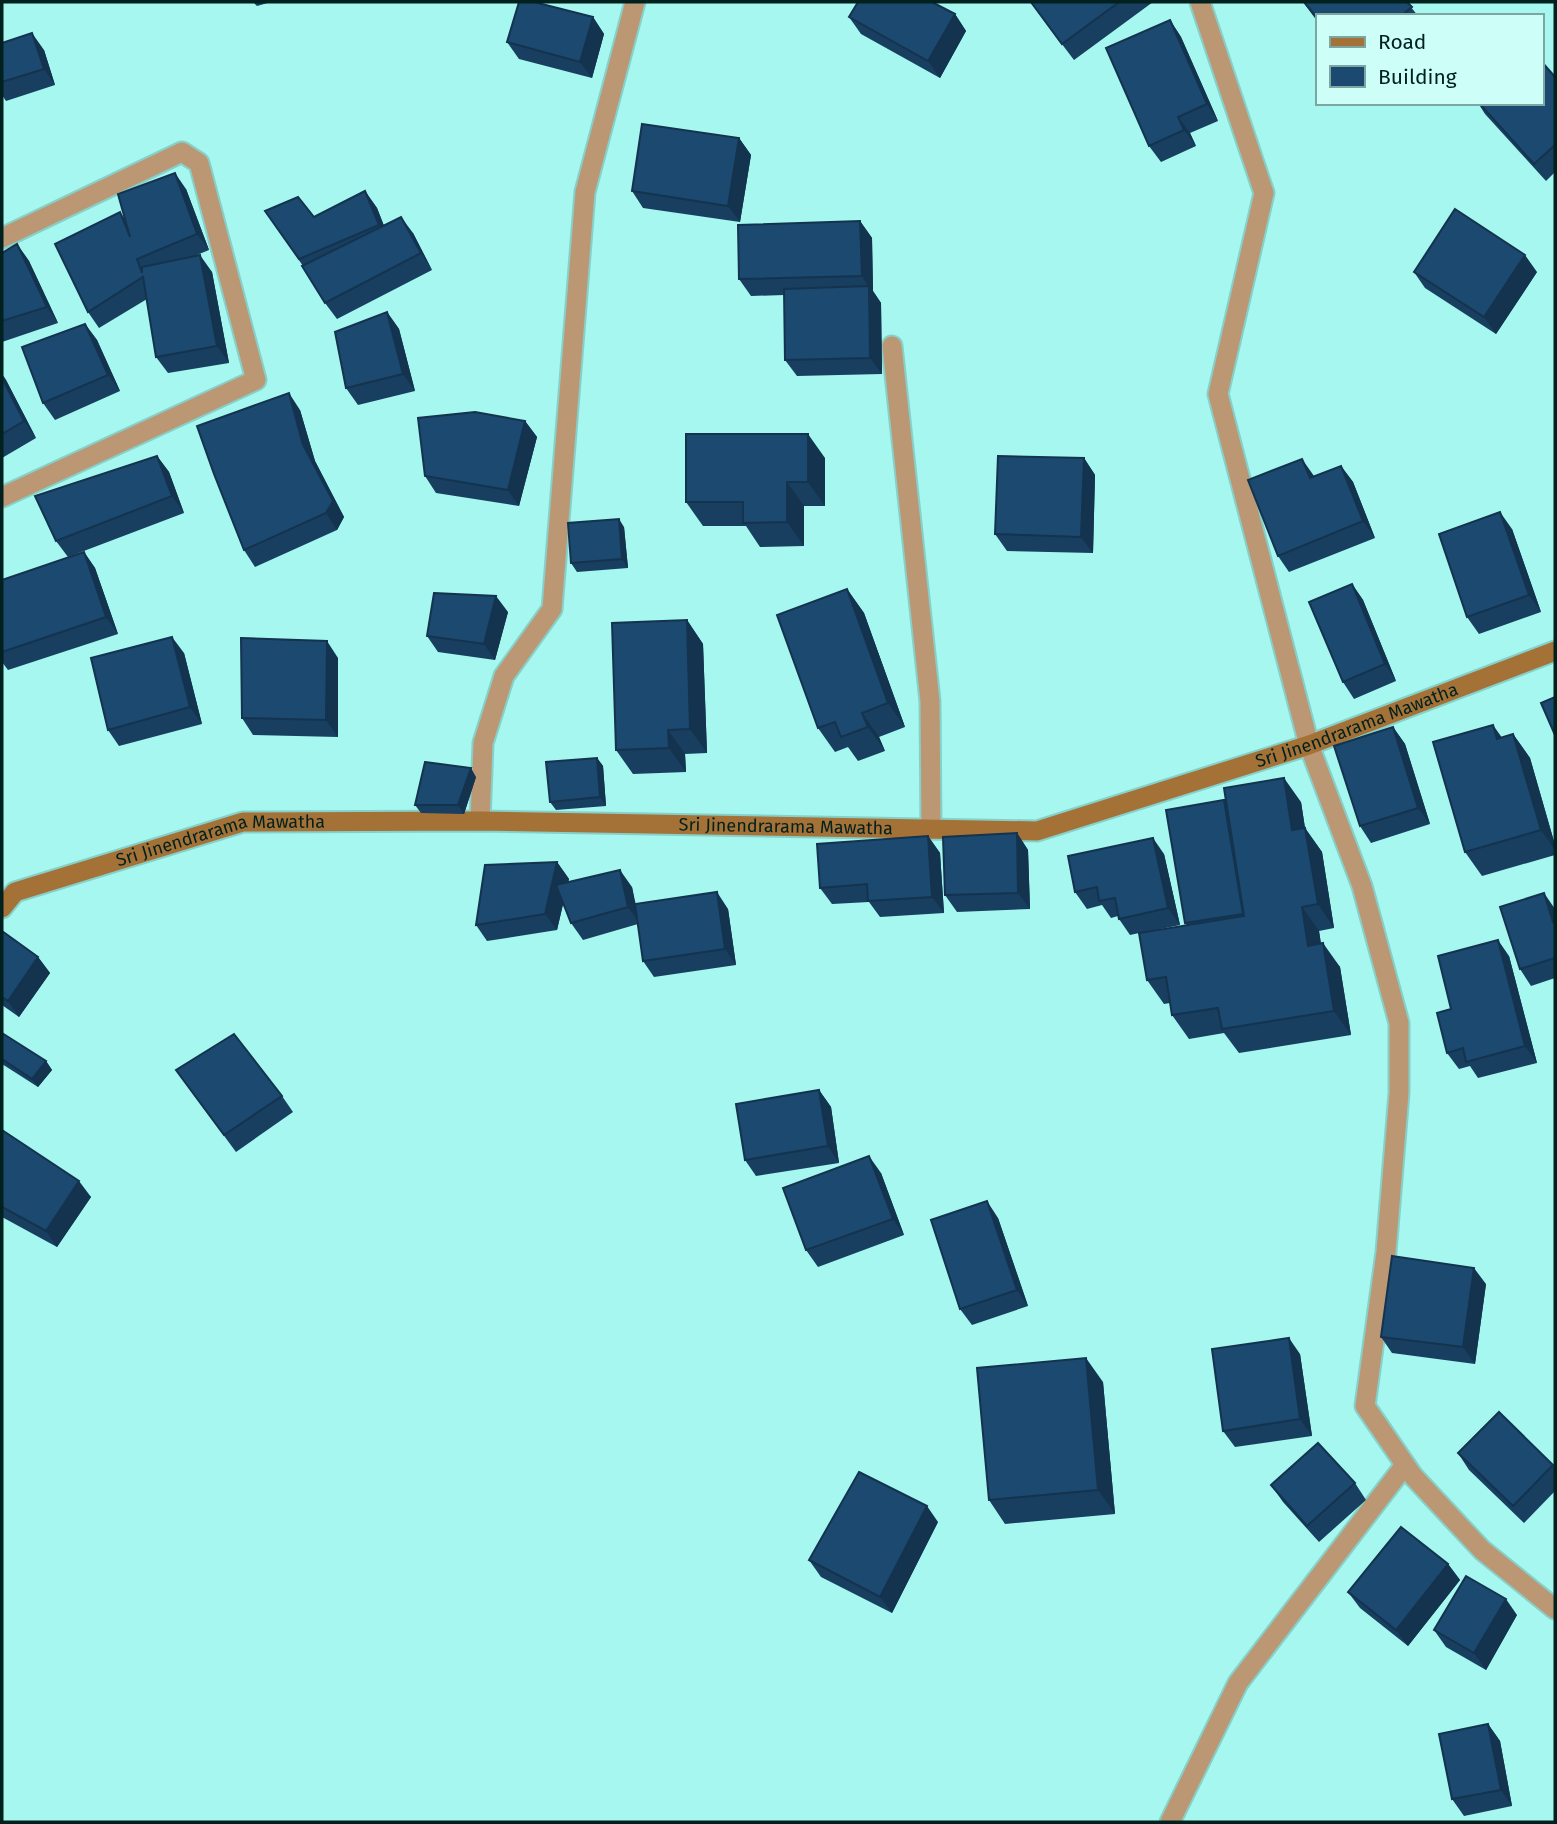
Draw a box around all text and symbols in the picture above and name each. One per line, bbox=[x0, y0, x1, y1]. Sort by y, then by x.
legend bbox=[1316, 14, 1543, 105]
text: Road bbox=[1378, 29, 1426, 55]
text: Building bbox=[1378, 64, 1457, 90]
street label: Sri Jinendrarama Mawatha bbox=[1253, 678, 1461, 772]
street label: Sri Jinendrarama Mawatha bbox=[113, 810, 325, 871]
street label: Sri Jinendrarama Mawatha bbox=[679, 814, 893, 839]

